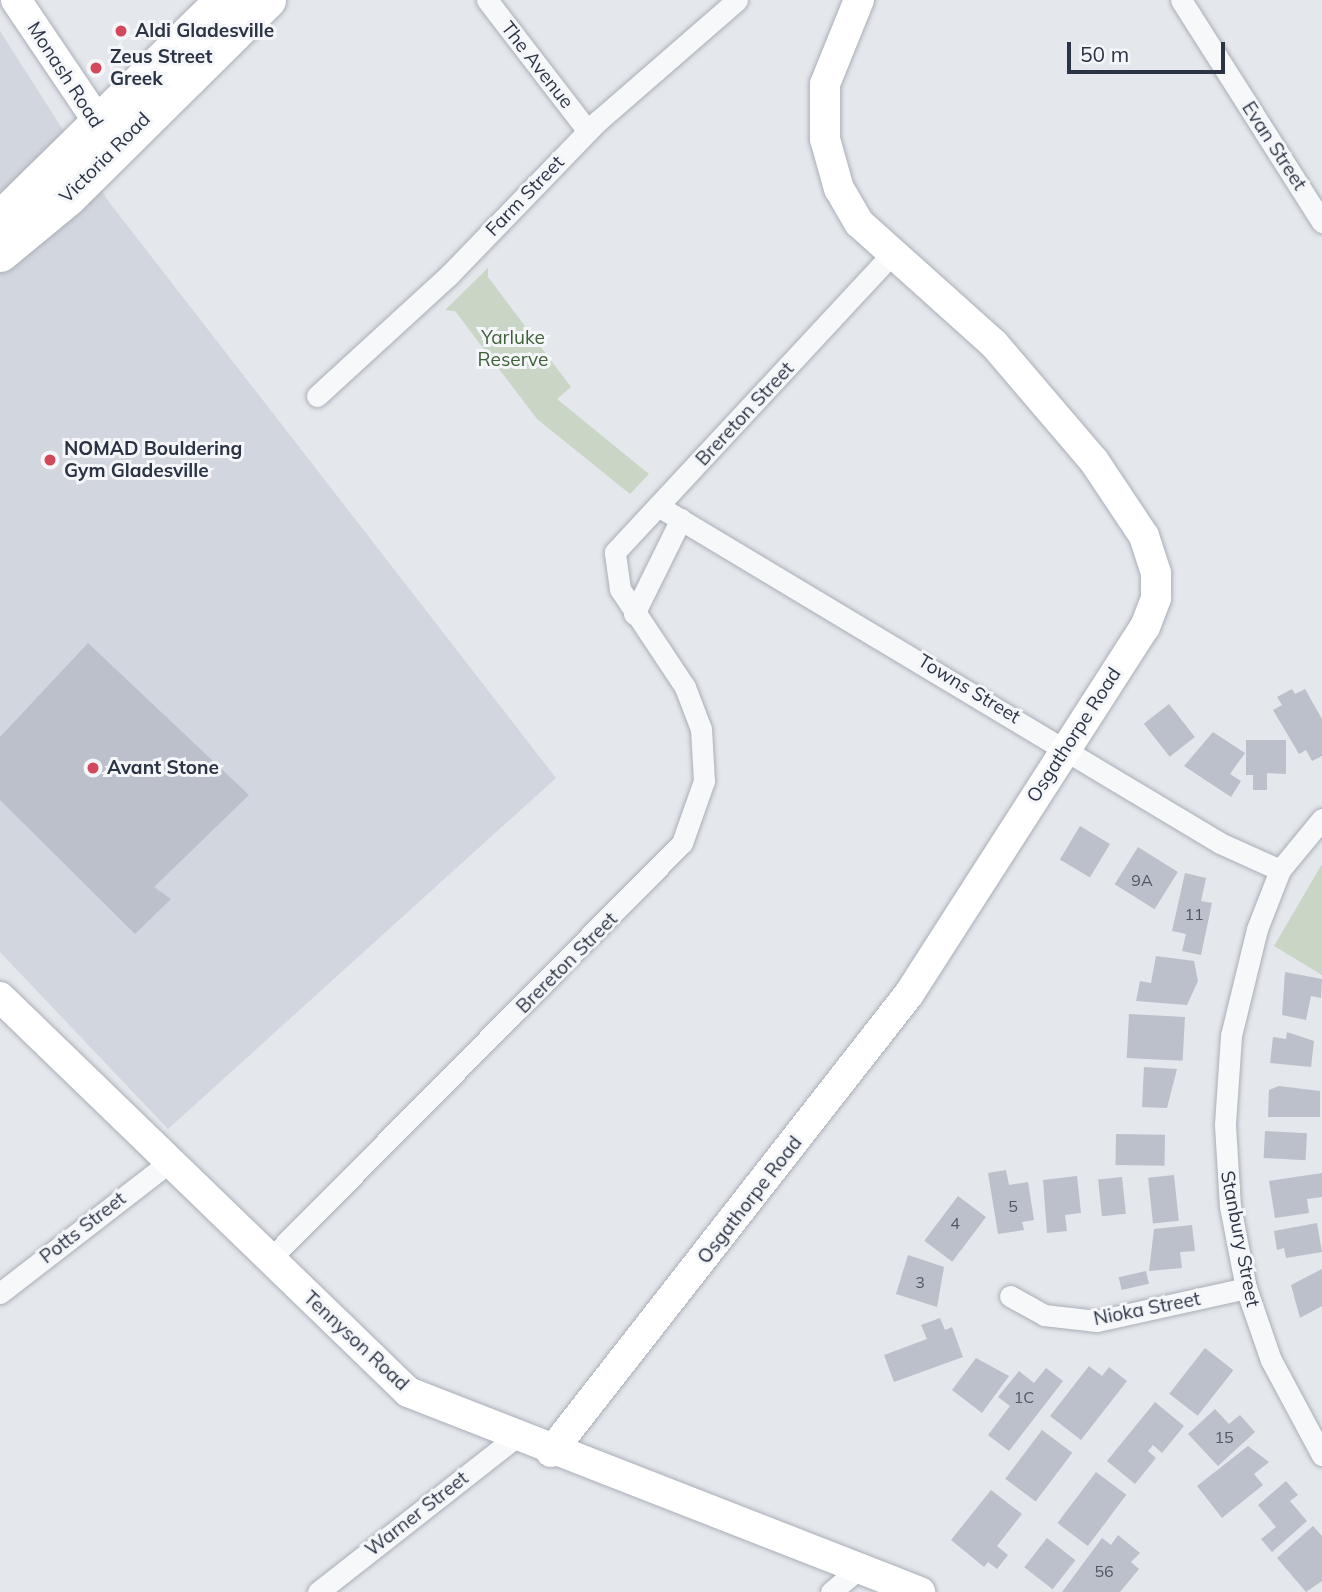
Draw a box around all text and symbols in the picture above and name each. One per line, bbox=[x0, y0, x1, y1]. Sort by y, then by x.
street label: The Avenue bbox=[496, 17, 578, 113]
street label: Monash Road bbox=[22, 18, 108, 132]
place label: Aldi Gladesville bbox=[135, 20, 274, 42]
marker: Aldi Gladesville bbox=[113, 23, 129, 39]
scale bar bbox=[1070, 28, 1228, 72]
text: 50 m bbox=[1080, 41, 1129, 67]
place label: Zeus Street Greek bbox=[110, 46, 212, 90]
marker: Zeus Street Greek bbox=[88, 60, 104, 76]
street label: Evan Street bbox=[1237, 97, 1311, 195]
street label: Victoria Road bbox=[55, 108, 155, 208]
street label: Farm Street bbox=[481, 151, 569, 241]
park label: Yarluke Reserve bbox=[478, 327, 548, 371]
street label: Brereton Street bbox=[691, 358, 799, 470]
place label: NOMAD Bouldering Gym Gladesville bbox=[64, 438, 242, 482]
marker: NOMAD Bouldering Gym Gladesville bbox=[42, 452, 58, 468]
street label: Towns Street bbox=[914, 650, 1024, 728]
street label: Osgathorpe Road bbox=[1022, 663, 1126, 807]
place label: Avant Stone bbox=[107, 757, 219, 779]
marker: Avant Stone bbox=[85, 760, 101, 776]
house number: 9A bbox=[1131, 870, 1153, 890]
house number: 11 bbox=[1184, 904, 1204, 924]
street label: Brereton Street bbox=[512, 908, 622, 1018]
street label: Osgathorpe Road bbox=[693, 1132, 807, 1268]
street label: Stanbury Street bbox=[1216, 1169, 1264, 1309]
street label: Potts Street bbox=[36, 1187, 130, 1269]
house number: 5 bbox=[1008, 1196, 1018, 1216]
house number: 4 bbox=[950, 1213, 960, 1233]
house number: 3 bbox=[915, 1272, 925, 1292]
street label: Tennyson Road bbox=[299, 1286, 413, 1396]
street label: Nioka Street bbox=[1092, 1287, 1202, 1331]
house number: 1C bbox=[1014, 1387, 1034, 1407]
house number: 15 bbox=[1214, 1427, 1234, 1447]
street label: Warner Street bbox=[361, 1467, 473, 1561]
house number: 56 bbox=[1094, 1561, 1114, 1581]

